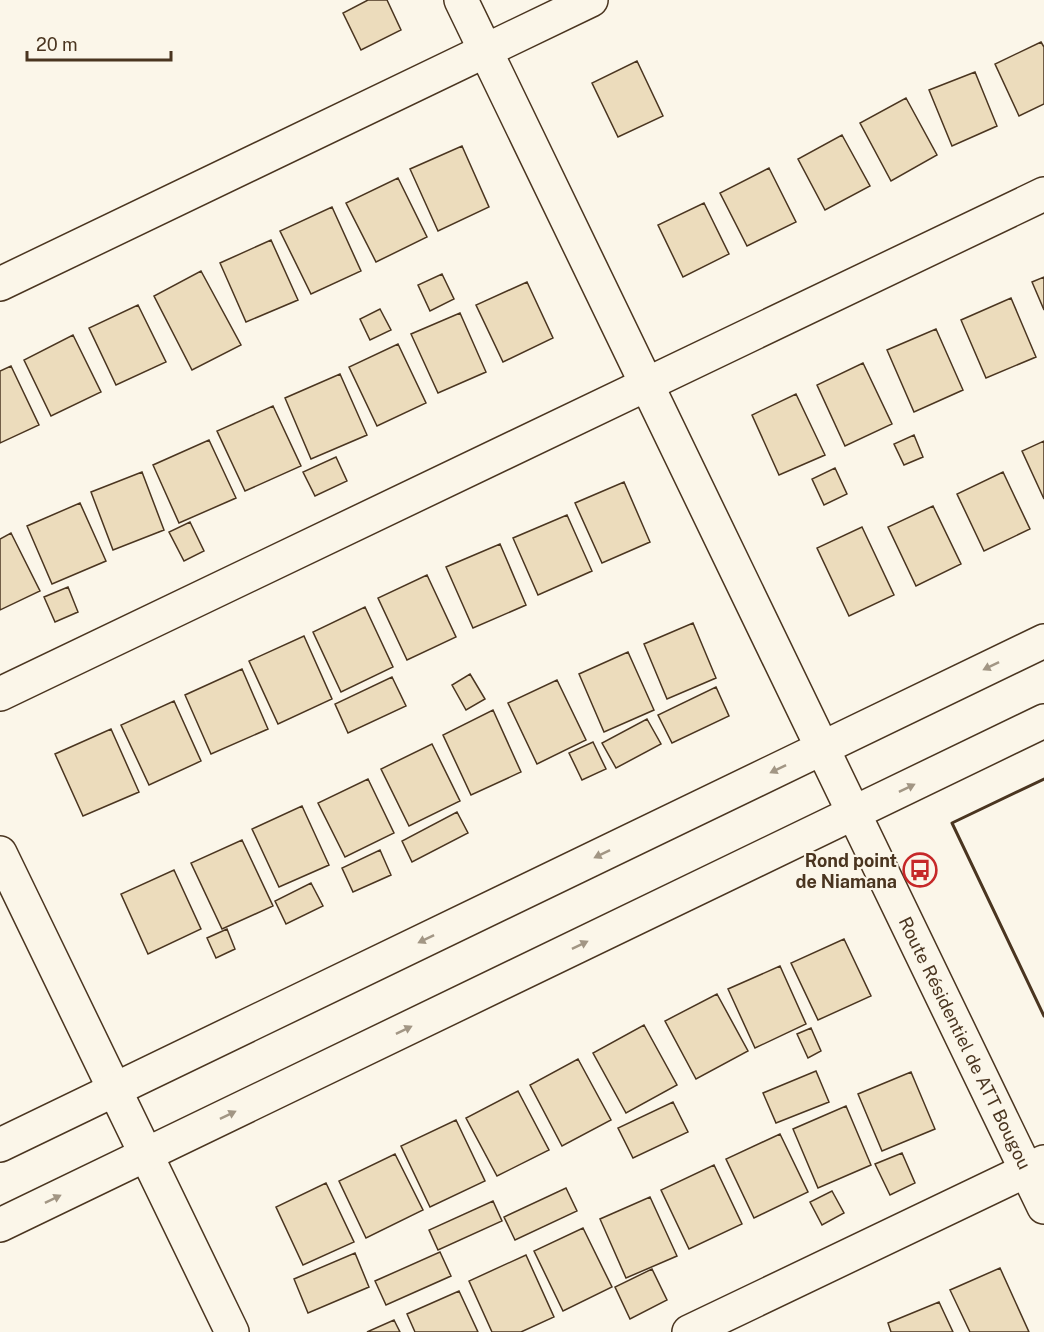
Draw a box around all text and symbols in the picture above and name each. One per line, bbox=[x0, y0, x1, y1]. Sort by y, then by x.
scale bar bbox=[27, 24, 171, 62]
text: 20 m bbox=[36, 34, 78, 55]
one-way arrow bbox=[983, 662, 1000, 671]
one-way arrow bbox=[769, 765, 786, 774]
one-way arrow bbox=[898, 783, 915, 792]
one-way arrow bbox=[594, 849, 611, 859]
place label: Rond point de Niamana bbox=[796, 850, 897, 892]
bus stop icon: Rond point de Niamana bbox=[902, 852, 938, 888]
street label: Route Résidentiel de ATT Bougou bbox=[895, 913, 1035, 1173]
one-way arrow bbox=[418, 934, 435, 943]
one-way arrow bbox=[571, 941, 588, 950]
one-way arrow bbox=[396, 1025, 413, 1035]
one-way arrow bbox=[220, 1110, 237, 1119]
one-way arrow bbox=[44, 1195, 61, 1204]

